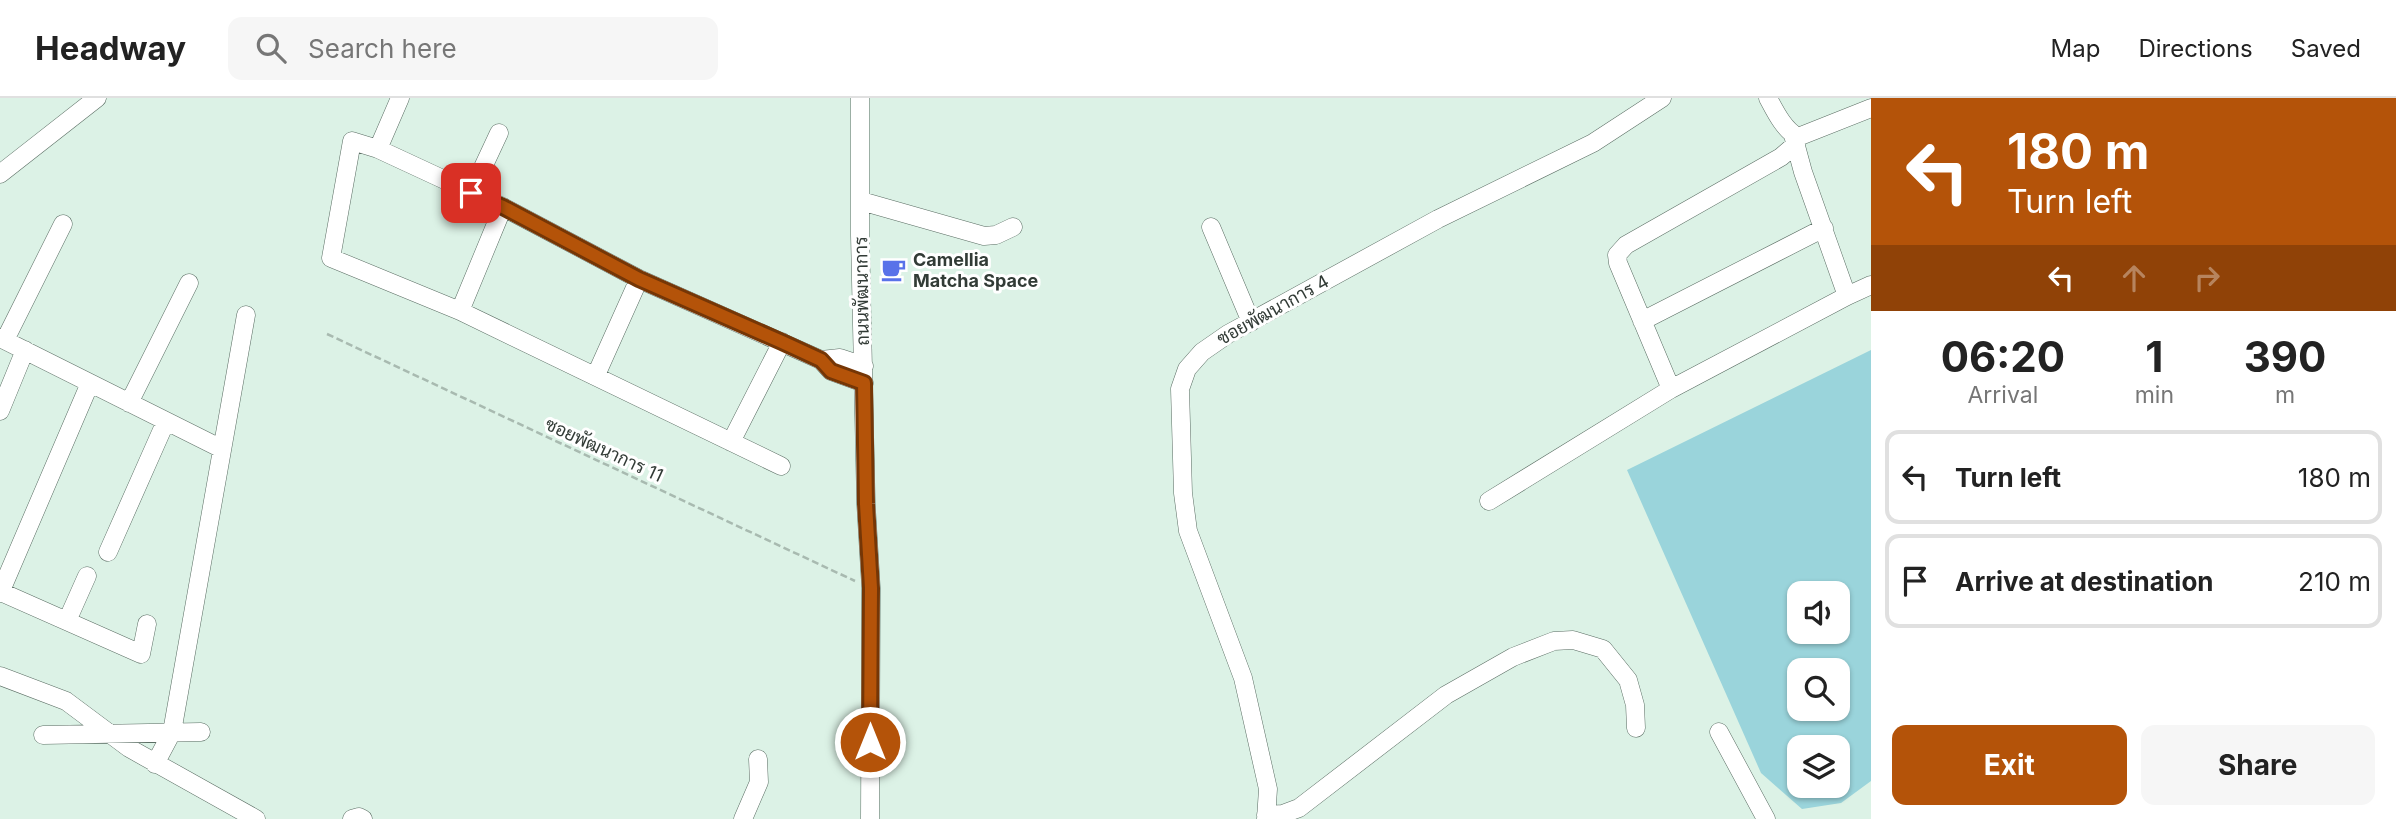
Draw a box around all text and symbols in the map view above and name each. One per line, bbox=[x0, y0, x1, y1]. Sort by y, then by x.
search box bbox=[228, 17, 718, 80]
text: Headway bbox=[35, 28, 186, 68]
icon: search bbox=[252, 29, 290, 67]
text: Search here bbox=[308, 33, 457, 64]
text: Map bbox=[2051, 34, 2100, 63]
text: Directions bbox=[2138, 34, 2253, 63]
text: Saved bbox=[2291, 34, 2361, 63]
text: 180 m bbox=[2007, 122, 2149, 181]
icon: left bbox=[1892, 126, 1983, 217]
pin bbox=[441, 163, 501, 223]
icon: arrive bbox=[452, 174, 490, 212]
text: Turn left bbox=[2007, 182, 2132, 221]
street label: ถนนพัฒนาการ bbox=[850, 236, 873, 346]
place label: Camellia Matcha Space bbox=[913, 249, 1038, 291]
cafe icon: Camellia Matcha Space bbox=[879, 256, 907, 284]
icon: left bbox=[2042, 259, 2080, 297]
icon: ahead bbox=[2115, 259, 2153, 297]
icon: right bbox=[2188, 259, 2226, 297]
street label: ซอยพัฒนาการ 4 bbox=[1213, 270, 1332, 349]
text: 06:20 bbox=[1941, 331, 2065, 382]
text: 1 bbox=[2145, 331, 2163, 382]
text: 390 bbox=[2244, 331, 2326, 382]
text: Arrival bbox=[1967, 381, 2038, 409]
text: min bbox=[2135, 381, 2174, 409]
text: m bbox=[2275, 381, 2295, 409]
street label: ซอยพัฒนาการ 11 bbox=[542, 413, 666, 486]
icon: left bbox=[1896, 458, 1934, 496]
text: Turn left bbox=[1955, 462, 2061, 493]
text: 180 m bbox=[2298, 462, 2371, 493]
icon: arrive bbox=[1896, 562, 1934, 600]
text: Arrive at destination bbox=[1955, 566, 2214, 597]
text: 210 m bbox=[2298, 566, 2371, 597]
map controls bbox=[1787, 581, 1850, 798]
button: sound bbox=[1787, 581, 1850, 644]
button: search bbox=[1787, 658, 1850, 721]
position arrow bbox=[833, 705, 907, 779]
button: Exit bbox=[1892, 725, 2127, 805]
button: Share bbox=[2141, 725, 2375, 805]
button: layers bbox=[1787, 735, 1850, 798]

